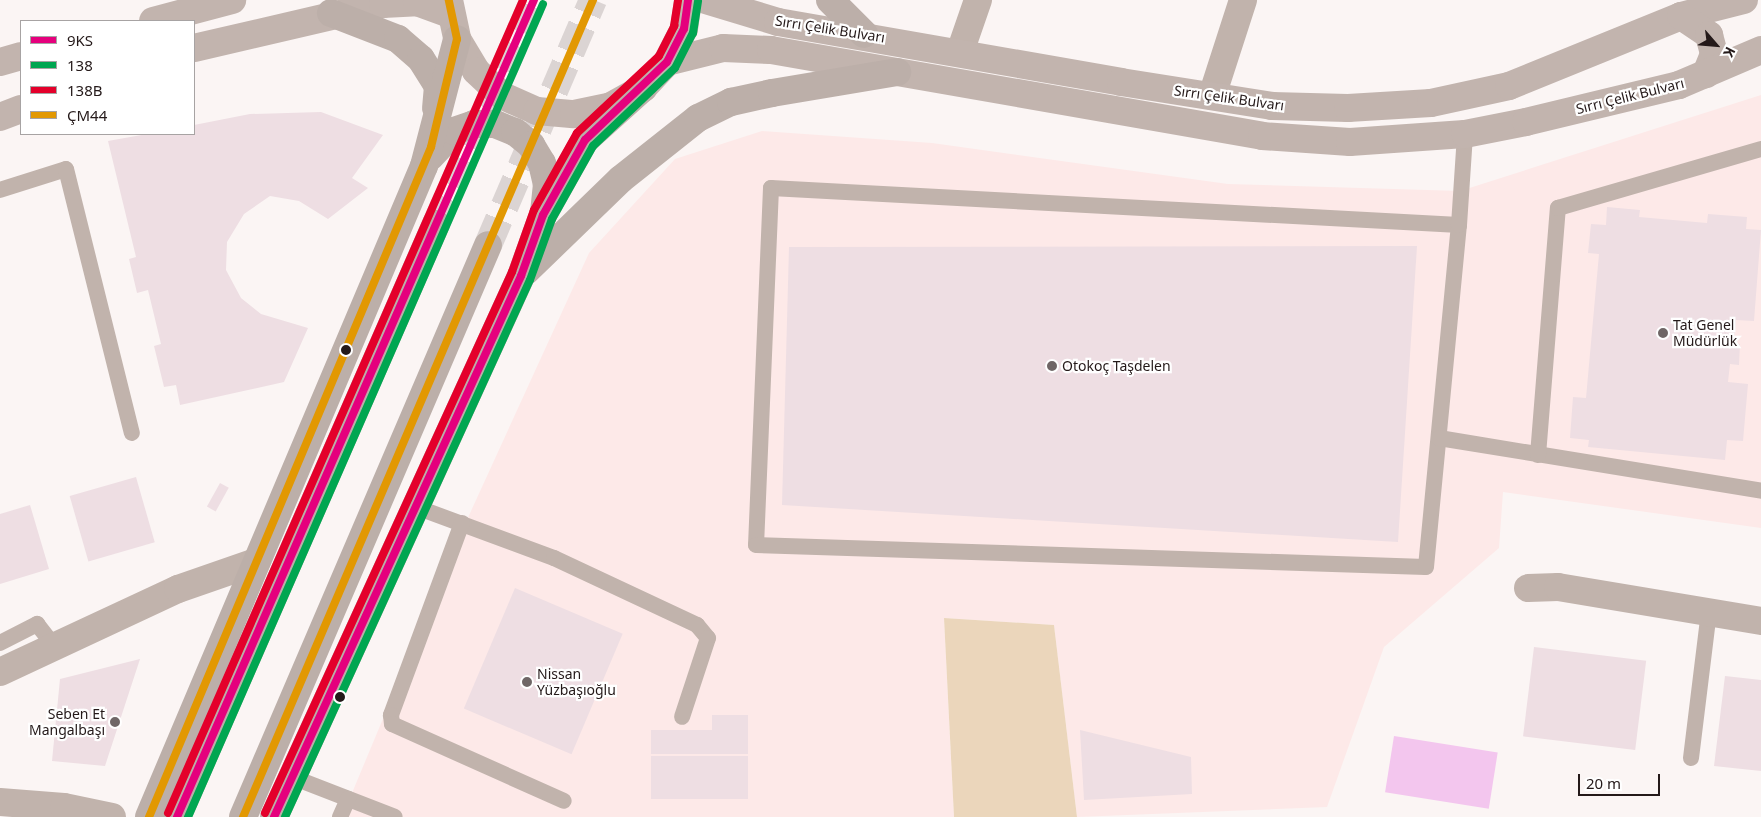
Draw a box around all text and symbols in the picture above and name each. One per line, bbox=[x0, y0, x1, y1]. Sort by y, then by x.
street label: Sırrı Çelik Bulvarı bbox=[774, 12, 886, 46]
legend bbox=[20, 20, 195, 135]
north arrow bbox=[1691, 20, 1741, 70]
text: 9KS bbox=[67, 30, 93, 50]
text: K bbox=[1719, 44, 1740, 60]
text: 138 bbox=[67, 55, 93, 75]
street label: Sırrı Çelik Bulvarı bbox=[1574, 74, 1686, 118]
text: 138B bbox=[67, 80, 103, 100]
street label: Sırrı Çelik Bulvarı bbox=[1173, 82, 1285, 114]
text: ÇM44 bbox=[67, 105, 107, 125]
place label: Tat Genel Müdürlük bbox=[1673, 317, 1737, 350]
marker: Tat Genel Müdürlük bbox=[1657, 327, 1669, 339]
unlabelled marker bbox=[341, 345, 351, 355]
place label: Otokoç Taşdelen bbox=[1062, 358, 1171, 374]
marker: Otokoç Taşdelen bbox=[1046, 360, 1058, 372]
place label: Nissan Yüzbaşıoğlu bbox=[537, 666, 616, 699]
marker: Nissan Yüzbaşıoğlu bbox=[521, 676, 533, 688]
unlabelled marker bbox=[335, 692, 345, 702]
place label: Seben Et Mangalbaşı bbox=[29, 706, 105, 739]
marker: Seben Et Mangalbaşı bbox=[109, 716, 121, 728]
scale bar bbox=[1581, 764, 1664, 796]
text: 20 m bbox=[1586, 773, 1621, 793]

